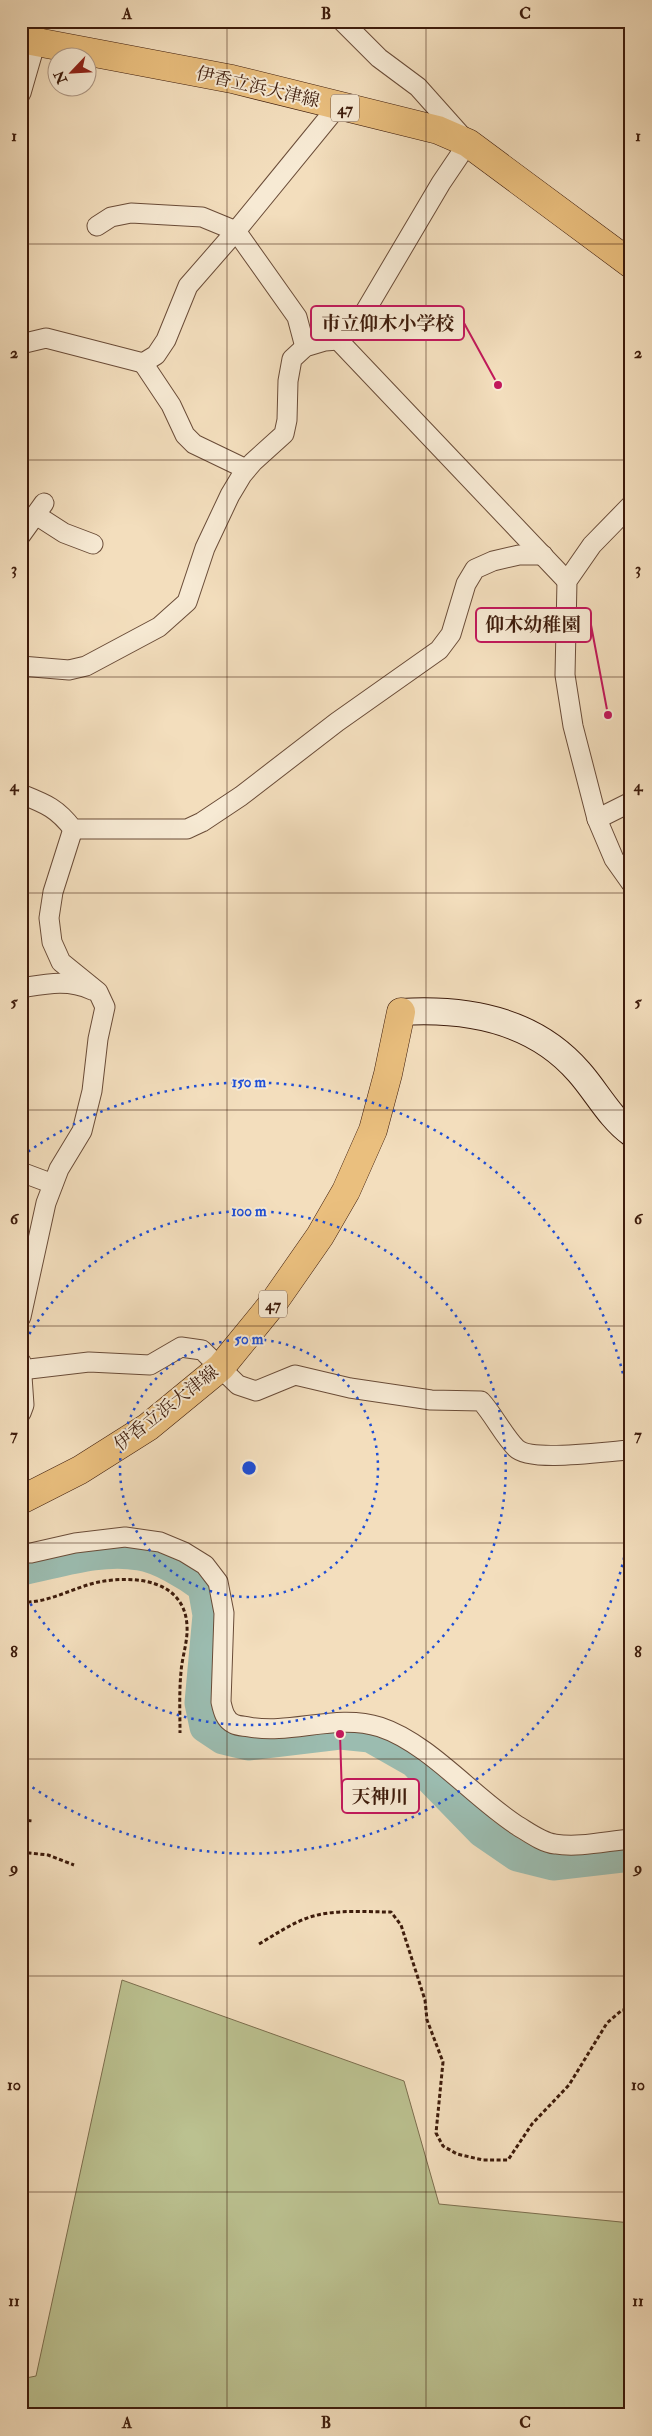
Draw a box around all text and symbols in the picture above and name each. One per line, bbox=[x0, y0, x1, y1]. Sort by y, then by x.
text: A bbox=[121, 4, 133, 24]
text: B bbox=[321, 4, 331, 24]
text: C bbox=[519, 4, 531, 24]
north arrow bbox=[48, 48, 98, 98]
street label: 伊香立浜大津線 bbox=[194, 62, 322, 113]
text: N bbox=[50, 68, 71, 87]
road number: 47 bbox=[331, 95, 359, 122]
text: 1 bbox=[11, 126, 17, 146]
text: 1 bbox=[635, 126, 641, 146]
callout: 市立仰木小学校 bbox=[311, 306, 464, 340]
text: 市立仰木小学校 bbox=[321, 312, 455, 336]
text: 2 bbox=[10, 343, 18, 363]
text: 2 bbox=[634, 343, 642, 363]
text: 3 bbox=[11, 559, 17, 579]
text: 3 bbox=[635, 559, 641, 579]
callout: 仰木幼稚園 bbox=[476, 608, 591, 642]
text: 仰木幼稚園 bbox=[485, 613, 581, 637]
text: 4 bbox=[9, 776, 20, 796]
text: 4 bbox=[633, 776, 644, 796]
text: 5 bbox=[10, 992, 18, 1012]
text: 5 bbox=[634, 992, 642, 1012]
text: 150 m bbox=[232, 1073, 266, 1092]
text: 100 m bbox=[231, 1202, 267, 1221]
text: 6 bbox=[10, 1209, 20, 1229]
text: 6 bbox=[634, 1209, 644, 1229]
road number: 47 bbox=[259, 1290, 287, 1318]
text: 50 m bbox=[235, 1330, 264, 1349]
street label: 伊香立浜大津線 bbox=[110, 1361, 223, 1456]
text: 7 bbox=[10, 1425, 18, 1445]
text: 7 bbox=[634, 1425, 642, 1445]
centre of rings bbox=[240, 1459, 258, 1477]
text: 8 bbox=[10, 1642, 18, 1662]
text: 8 bbox=[634, 1642, 642, 1662]
callout: 天神川 bbox=[342, 1779, 419, 1813]
text: 天神川 bbox=[351, 1785, 409, 1809]
text: 9 bbox=[8, 1858, 18, 1878]
text: 9 bbox=[632, 1858, 642, 1878]
text: 10 bbox=[7, 2075, 21, 2095]
text: 10 bbox=[631, 2075, 645, 2095]
text: 11 bbox=[8, 2291, 20, 2311]
text: 11 bbox=[632, 2291, 644, 2311]
text: A bbox=[121, 2413, 133, 2433]
text: B bbox=[321, 2413, 331, 2433]
text: C bbox=[519, 2413, 531, 2433]

